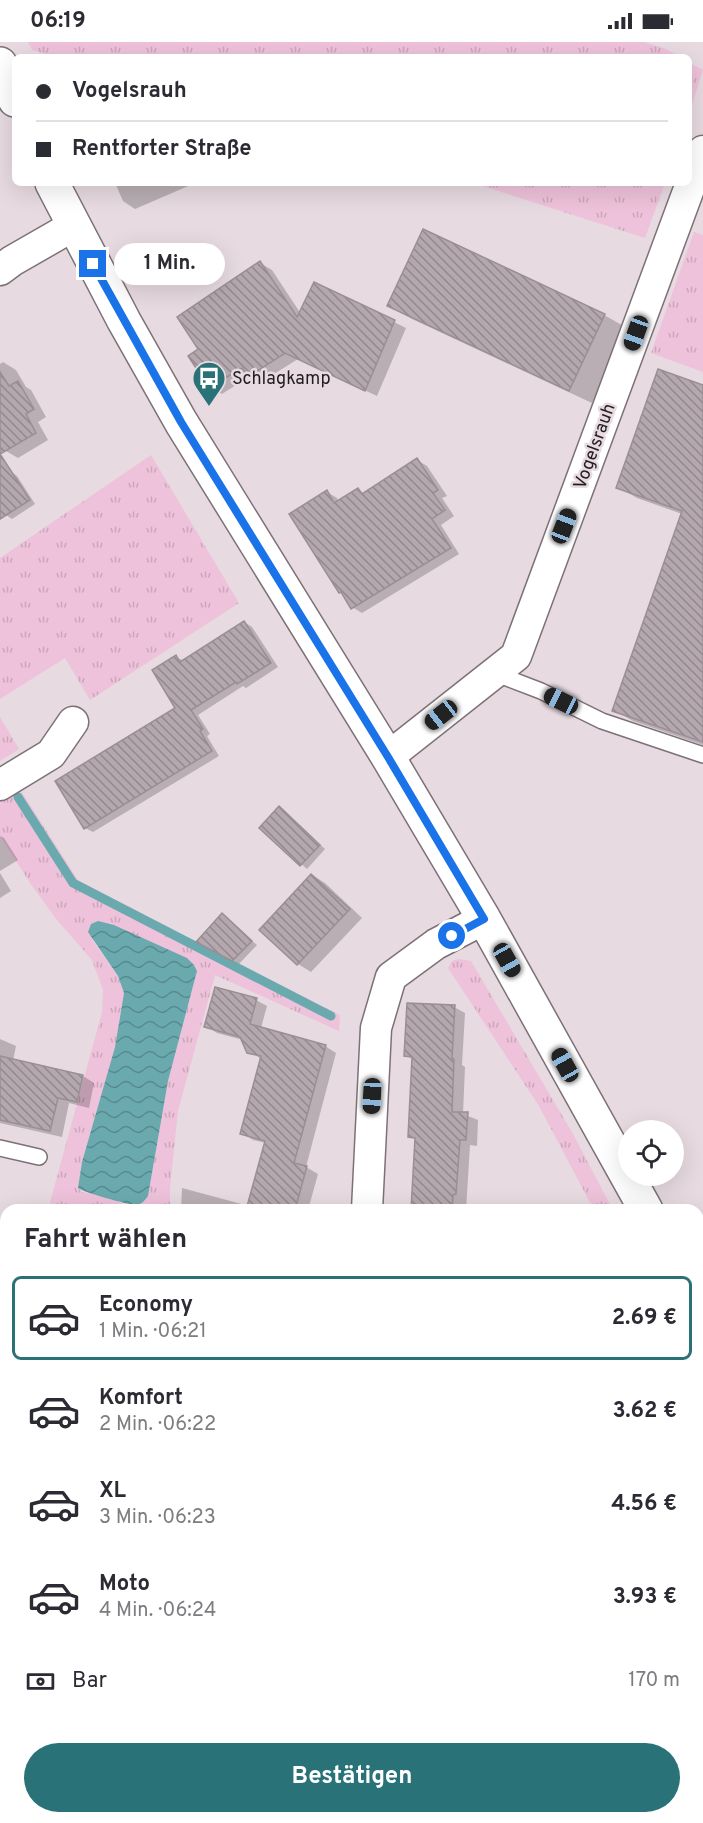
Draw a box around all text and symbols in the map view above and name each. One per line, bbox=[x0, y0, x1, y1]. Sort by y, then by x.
text: 06:19 bbox=[30, 8, 86, 35]
text: Vogelsrauh bbox=[72, 78, 187, 105]
text: Rentforter Straße bbox=[72, 136, 251, 163]
callout: 1 Min. bbox=[114, 243, 225, 285]
route end bbox=[79, 250, 106, 277]
text: 1 Min. bbox=[144, 251, 195, 277]
car bbox=[621, 313, 651, 353]
bus stop icon: Schlagkamp bbox=[191, 360, 227, 407]
place label: Schlagkamp bbox=[232, 368, 331, 391]
street label: Vogelsrauh bbox=[569, 400, 622, 493]
car bbox=[549, 506, 579, 546]
car bbox=[541, 685, 581, 717]
car bbox=[421, 697, 461, 733]
route start bbox=[438, 922, 465, 949]
car bbox=[490, 940, 524, 980]
car bbox=[548, 1045, 582, 1085]
car bbox=[362, 1078, 382, 1114]
map controls bbox=[618, 1120, 684, 1186]
button: locate bbox=[618, 1120, 684, 1186]
text: Fahrt wählen bbox=[24, 1223, 187, 1257]
icon: car bbox=[27, 1291, 81, 1345]
text: Economy bbox=[99, 1292, 193, 1319]
text: 2.69 € bbox=[612, 1305, 677, 1332]
text: 1 Min. · 06:21 bbox=[99, 1319, 207, 1345]
icon: car bbox=[27, 1384, 81, 1438]
text: Komfort bbox=[99, 1385, 183, 1412]
text: 3.62 € bbox=[613, 1398, 677, 1425]
text: 2 Min. · 06:22 bbox=[99, 1412, 216, 1438]
icon: car bbox=[27, 1477, 81, 1531]
text: XL bbox=[99, 1478, 126, 1505]
text: 4.56 € bbox=[611, 1491, 677, 1518]
text: 3 Min. · 06:23 bbox=[99, 1505, 216, 1531]
icon: car bbox=[27, 1570, 81, 1624]
text: Moto bbox=[99, 1571, 150, 1598]
text: 3.93 € bbox=[613, 1584, 677, 1611]
text: 4 Min. · 06:24 bbox=[99, 1598, 216, 1624]
icon: cash bbox=[24, 1665, 57, 1698]
text: Bar bbox=[72, 1668, 107, 1695]
text: 170 m bbox=[628, 1668, 680, 1694]
button: Bestätigen bbox=[24, 1743, 680, 1812]

